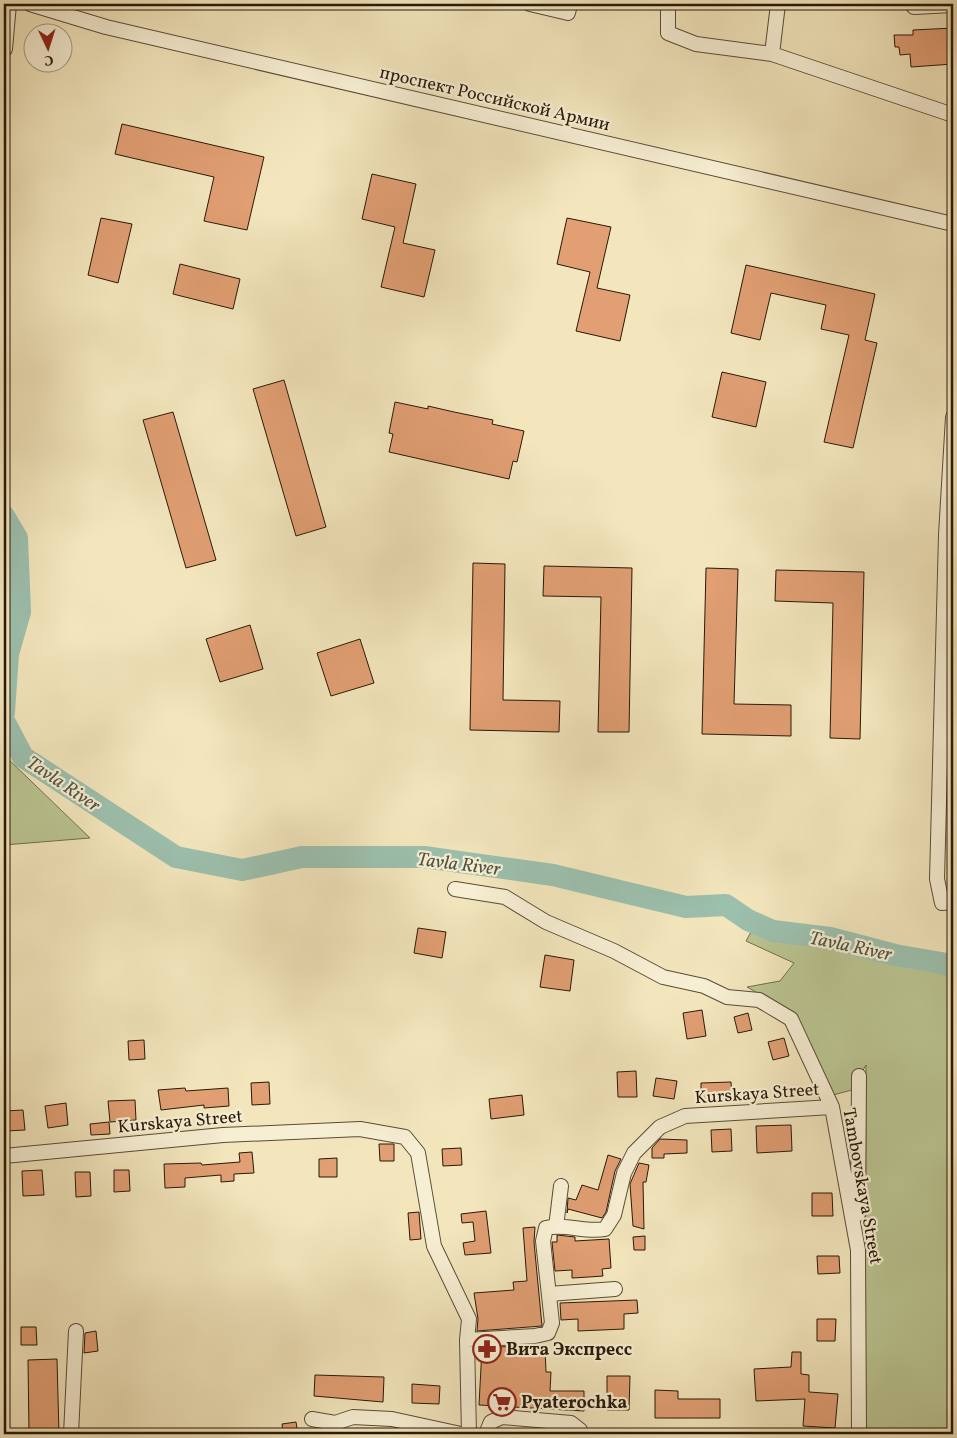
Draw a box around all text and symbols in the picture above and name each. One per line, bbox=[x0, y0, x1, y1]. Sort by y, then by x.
north arrow bbox=[22, 22, 72, 72]
text: С bbox=[44, 50, 54, 69]
street label: проспект Российской Армии bbox=[377, 61, 612, 138]
water label: Tavla River bbox=[21, 750, 106, 819]
water label: Tavla River bbox=[416, 847, 503, 883]
water label: Tavla River bbox=[807, 926, 895, 969]
street label: Kurskaya Street bbox=[694, 1078, 820, 1111]
street label: Kurskaya Street bbox=[117, 1105, 244, 1140]
street label: Tambovskaya Street bbox=[835, 1106, 888, 1266]
pharmacy icon: Вита Экспресс bbox=[472, 1334, 502, 1364]
place label: Вита Экспресс bbox=[506, 1338, 632, 1363]
supermarket icon: Pyaterochka bbox=[487, 1387, 517, 1417]
place label: Pyaterochka bbox=[521, 1391, 628, 1416]

